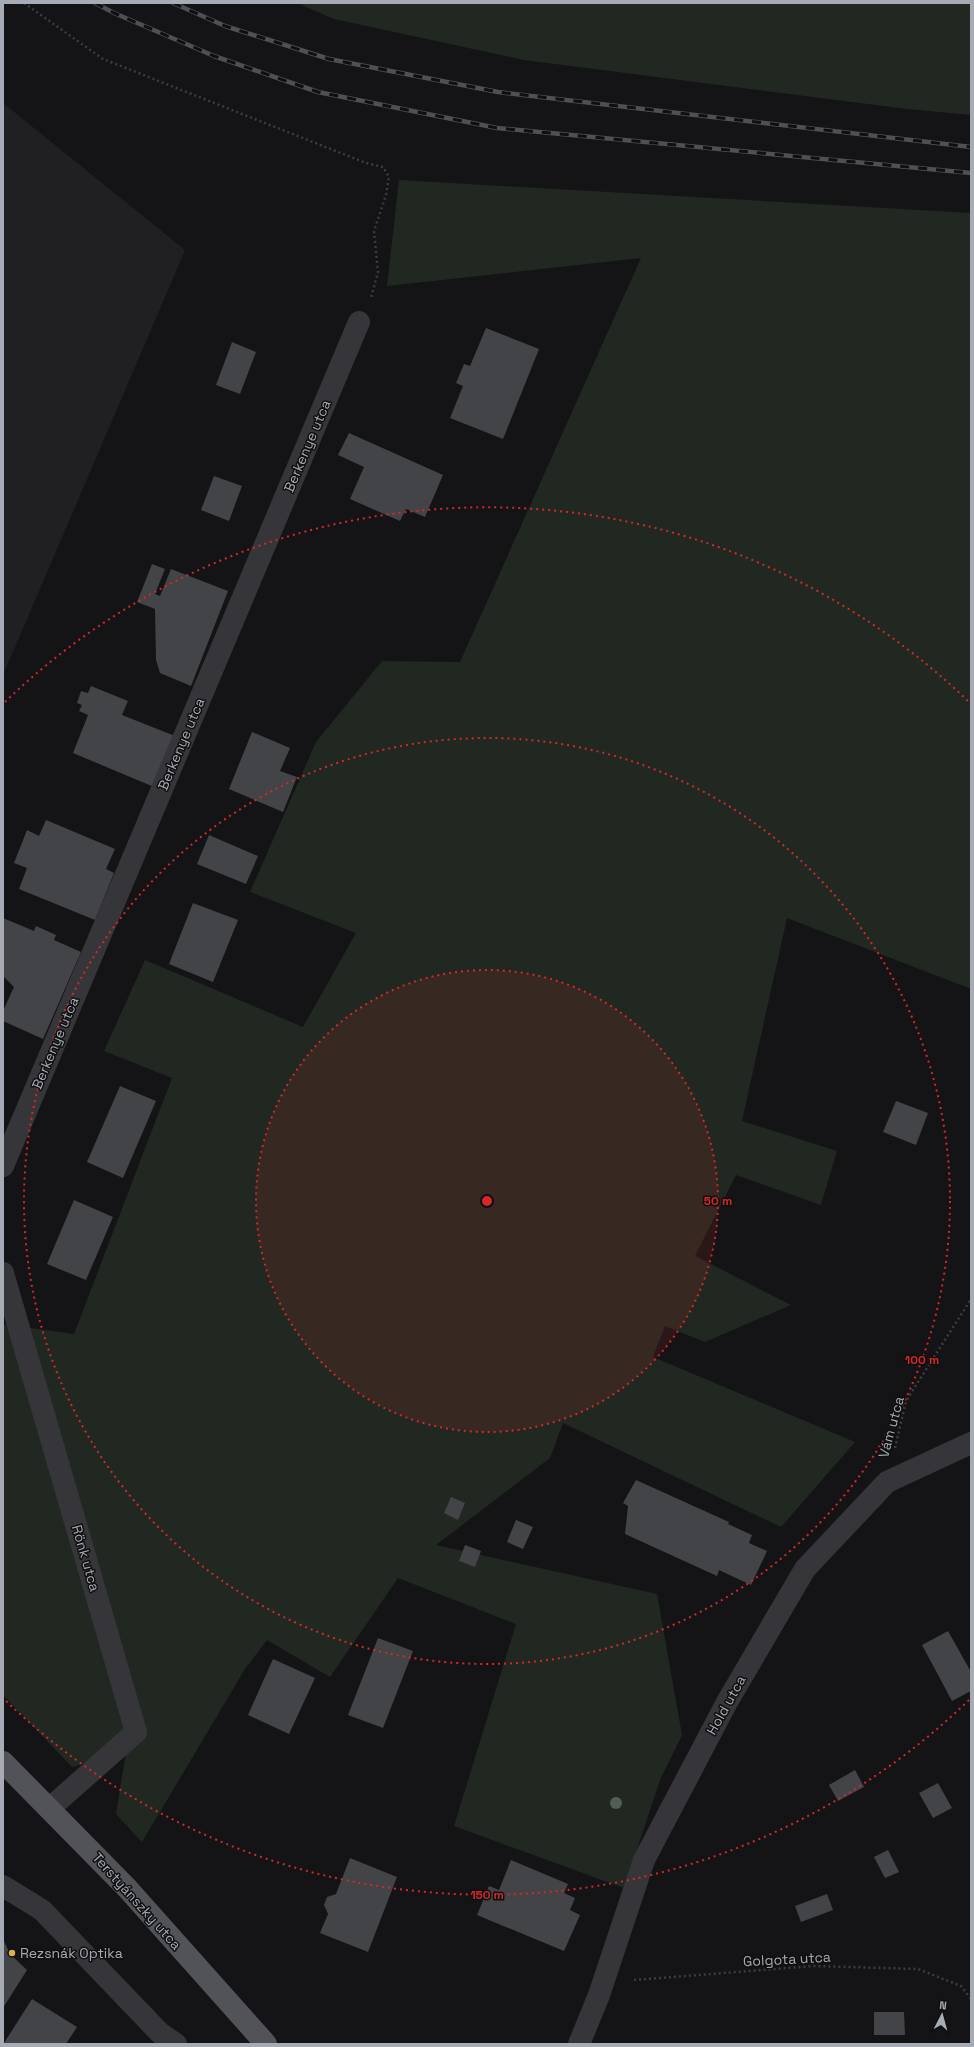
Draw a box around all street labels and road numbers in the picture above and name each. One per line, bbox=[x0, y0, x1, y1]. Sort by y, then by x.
street label: Berkenye utca bbox=[279, 397, 335, 495]
street label: Berkenye utca bbox=[153, 695, 209, 793]
street label: Berkenye utca bbox=[27, 994, 83, 1092]
street label: Vám utca bbox=[874, 1394, 908, 1460]
street label: Rönk utca bbox=[68, 1523, 104, 1593]
street label: Hold utca bbox=[702, 1672, 750, 1738]
street label: Terstyánszky utca bbox=[89, 1849, 185, 1953]
street label: Golgota utca bbox=[743, 1948, 831, 1970]

